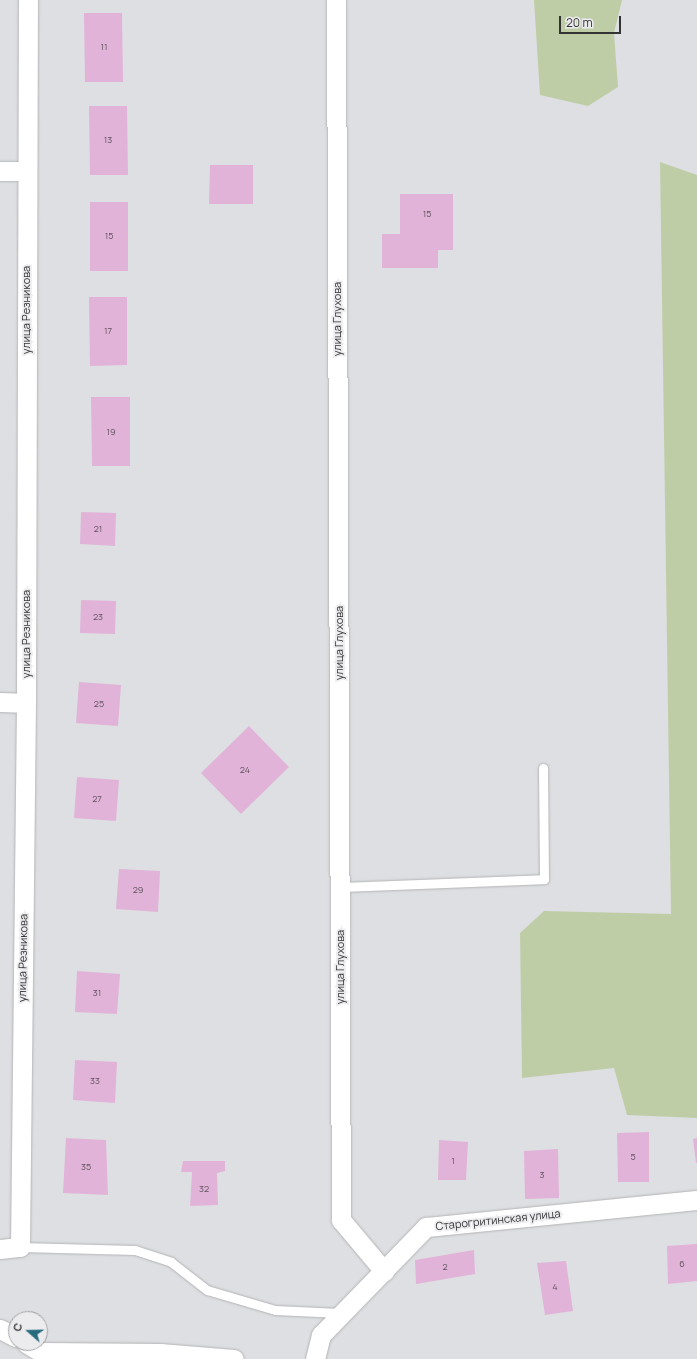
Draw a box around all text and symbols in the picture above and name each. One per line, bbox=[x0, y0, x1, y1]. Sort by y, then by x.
scale bar bbox=[561, 8, 623, 34]
text: 20 m bbox=[566, 14, 593, 31]
house number: 11 bbox=[100, 42, 108, 52]
house number: 13 bbox=[104, 135, 112, 145]
house number: 15 bbox=[423, 209, 431, 219]
house number: 15 bbox=[105, 231, 113, 241]
street label: улица Резникова bbox=[19, 266, 33, 354]
street label: улица Глухова bbox=[330, 282, 344, 356]
house number: 17 bbox=[104, 326, 112, 336]
house number: 19 bbox=[106, 427, 116, 437]
house number: 21 bbox=[94, 524, 102, 534]
street label: улица Резникова bbox=[19, 590, 33, 678]
street label: улица Глухова bbox=[332, 606, 346, 680]
house number: 23 bbox=[93, 612, 103, 622]
house number: 25 bbox=[94, 699, 104, 709]
house number: 24 bbox=[240, 765, 250, 775]
house number: 27 bbox=[92, 794, 102, 804]
house number: 29 bbox=[133, 885, 143, 895]
street label: улица Резникова bbox=[16, 914, 30, 1002]
street label: улица Глухова bbox=[333, 930, 347, 1004]
house number: 31 bbox=[93, 988, 101, 998]
house number: 33 bbox=[90, 1076, 100, 1086]
house number: 5 bbox=[630, 1152, 636, 1162]
house number: 1 bbox=[451, 1156, 455, 1166]
house number: 35 bbox=[81, 1162, 91, 1172]
house number: 3 bbox=[540, 1170, 544, 1180]
house number: 32 bbox=[199, 1184, 209, 1194]
street label: Старогритинская улица bbox=[435, 1207, 561, 1233]
house number: 6 bbox=[679, 1259, 685, 1269]
house number: 2 bbox=[442, 1262, 448, 1272]
house number: 4 bbox=[552, 1282, 558, 1292]
north arrow bbox=[8, 1311, 48, 1351]
text: С bbox=[9, 1321, 26, 1333]

